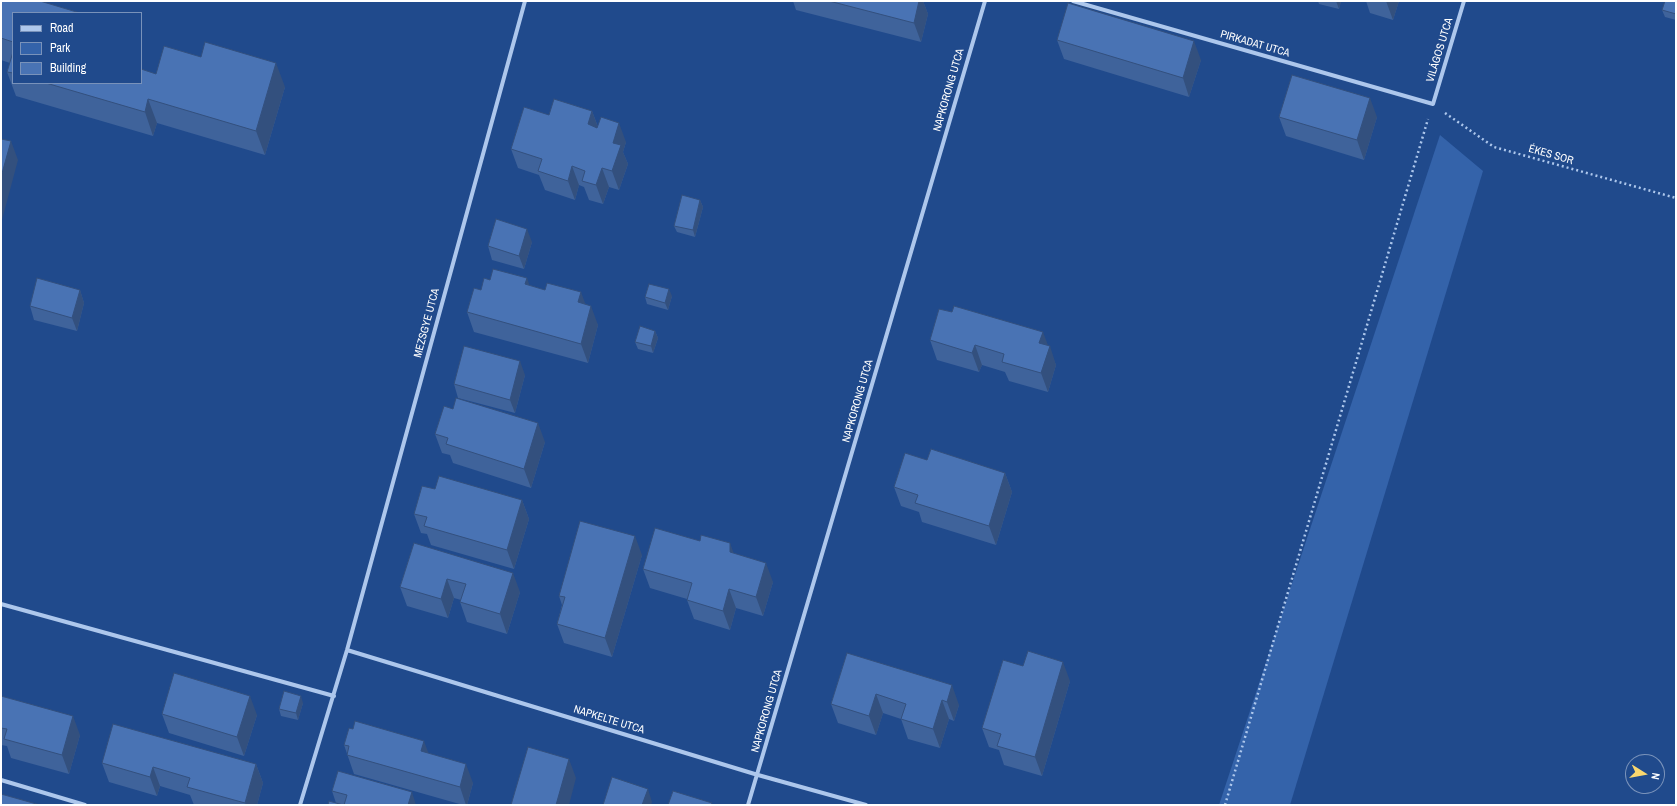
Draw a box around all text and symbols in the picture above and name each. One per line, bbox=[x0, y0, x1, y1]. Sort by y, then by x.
legend bbox=[12, 12, 142, 84]
street label: VILÁGOS UTCA bbox=[1424, 16, 1456, 84]
text: Road bbox=[50, 20, 74, 36]
street label: PIRKADAT UTCA bbox=[1219, 28, 1291, 60]
text: Park bbox=[50, 40, 70, 56]
street label: NAPKORONG UTCA bbox=[931, 47, 967, 133]
text: Building bbox=[50, 60, 86, 76]
street label: ÉKES SOR bbox=[1527, 142, 1575, 168]
street label: MEZSGYE UTCA bbox=[411, 287, 443, 359]
street label: NAPKORONG UTCA bbox=[840, 358, 876, 444]
street label: NAPKORONG UTCA bbox=[749, 668, 785, 754]
street label: NAPKELTE UTCA bbox=[572, 703, 646, 737]
north arrow bbox=[1625, 754, 1665, 794]
text: N bbox=[1648, 772, 1663, 781]

